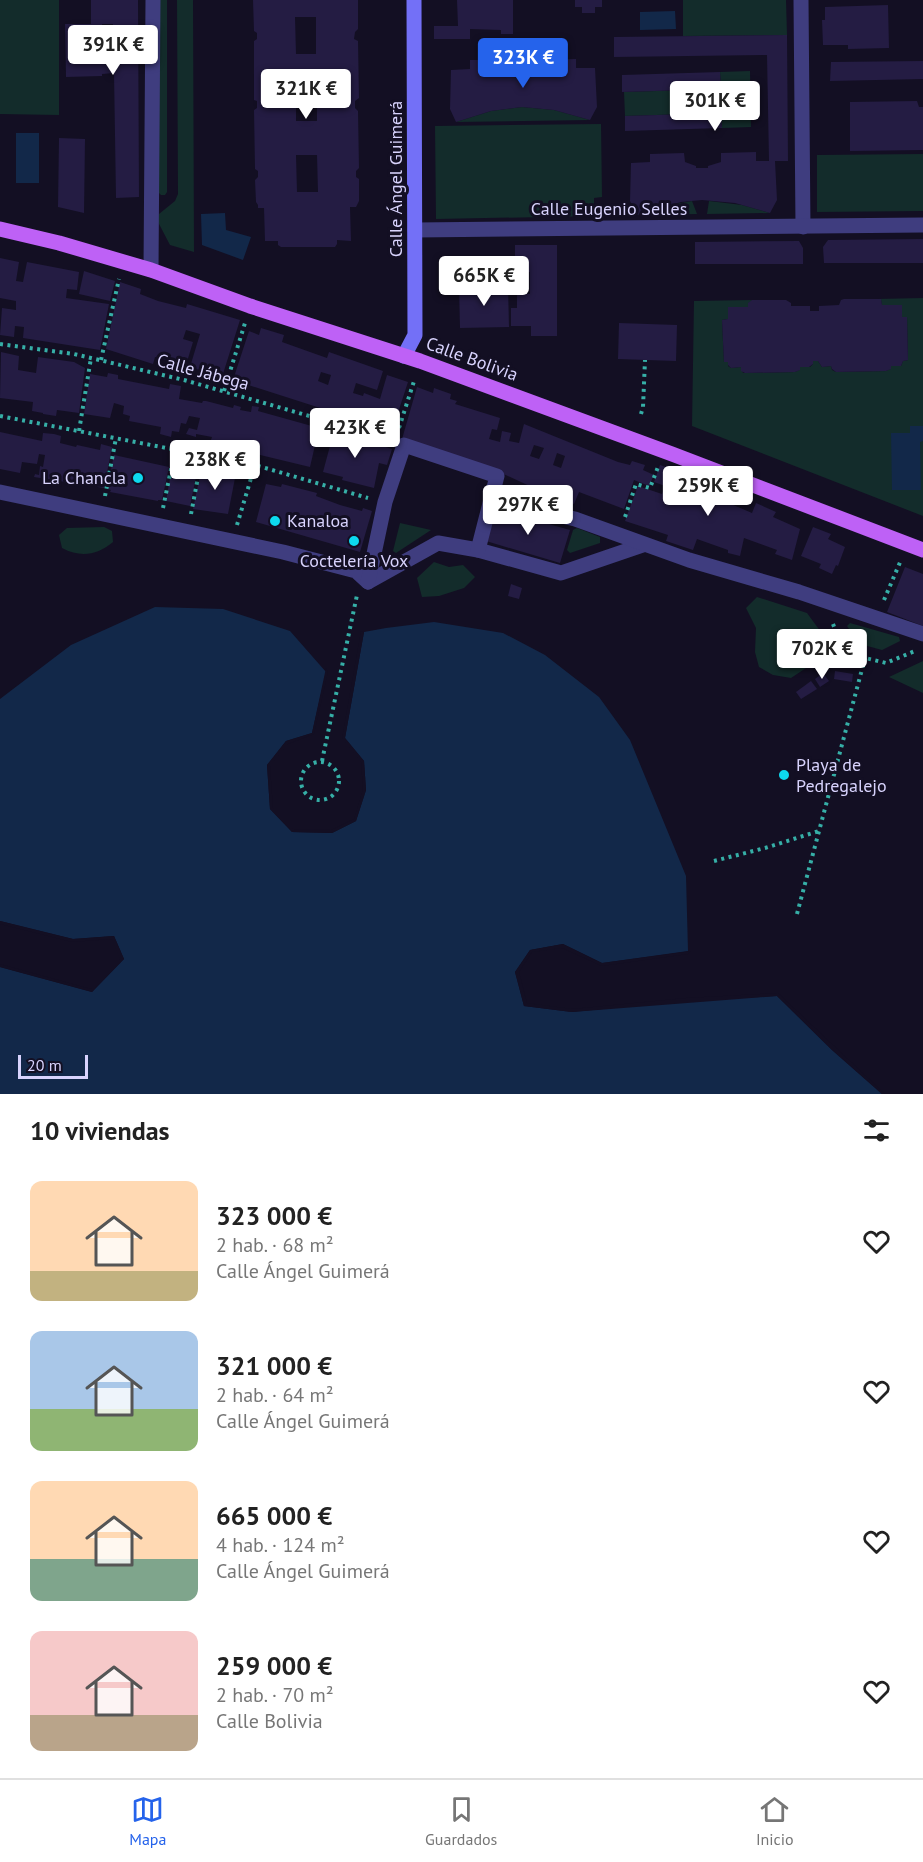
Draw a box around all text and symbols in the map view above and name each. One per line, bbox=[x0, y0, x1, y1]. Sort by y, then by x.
pin: 391K € bbox=[64, 25, 162, 76]
text: 391K € bbox=[82, 31, 144, 57]
pin: 323K € bbox=[474, 38, 572, 89]
text: 323K € bbox=[492, 44, 554, 70]
pin: 321K € bbox=[257, 69, 355, 120]
text: 321K € bbox=[275, 75, 337, 101]
pin: 301K € bbox=[666, 81, 764, 132]
text: 301K € bbox=[684, 87, 746, 113]
street label: Calle Ángel Guimerá bbox=[384, 101, 407, 257]
street label: Calle Eugenio Selles bbox=[531, 197, 687, 220]
pin: 665K € bbox=[435, 256, 533, 307]
text: 665K € bbox=[453, 262, 515, 288]
street label: Calle Bolivia bbox=[423, 331, 521, 386]
street label: Calle Jábega bbox=[154, 348, 252, 395]
pin: 423K € bbox=[306, 408, 404, 459]
text: 423K € bbox=[324, 414, 386, 440]
pin: 238K € bbox=[166, 440, 264, 491]
text: 238K € bbox=[184, 446, 246, 472]
place label: La Chancla bbox=[42, 466, 126, 489]
pin: 259K € bbox=[659, 466, 757, 517]
marker: La Chancla bbox=[131, 471, 145, 485]
text: 259K € bbox=[677, 472, 739, 498]
pin: 297K € bbox=[479, 485, 577, 536]
text: 297K € bbox=[497, 491, 559, 517]
place label: Kanaloa bbox=[287, 509, 349, 532]
marker: Kanaloa bbox=[268, 514, 282, 528]
marker: Coctelería Vox bbox=[347, 534, 361, 548]
place label: Coctelería Vox bbox=[300, 549, 408, 572]
pin: 702K € bbox=[773, 629, 871, 680]
text: 702K € bbox=[791, 635, 853, 661]
place label: Playa de Pedregalejo bbox=[796, 753, 887, 797]
marker: Playa de Pedregalejo bbox=[777, 768, 791, 782]
scale bar bbox=[18, 1052, 88, 1080]
text: 20 m bbox=[27, 1055, 62, 1075]
text: 10 viviendas bbox=[30, 1114, 170, 1147]
icon: filters bbox=[860, 1114, 893, 1147]
text: 323 000 € bbox=[216, 1199, 332, 1232]
icon: home bbox=[78, 1205, 150, 1277]
icon: heart bbox=[860, 1225, 893, 1258]
text: 2 hab. · 68 m² bbox=[216, 1232, 334, 1258]
text: Calle Ángel Guimerá bbox=[216, 1258, 390, 1284]
text: 321 000 € bbox=[216, 1349, 332, 1382]
icon: home bbox=[78, 1355, 150, 1427]
icon: heart bbox=[860, 1375, 893, 1408]
text: 2 hab. · 64 m² bbox=[216, 1382, 334, 1408]
text: Calle Ángel Guimerá bbox=[216, 1408, 390, 1434]
text: 665 000 € bbox=[216, 1499, 332, 1532]
icon: home bbox=[78, 1505, 150, 1577]
icon: heart bbox=[860, 1525, 893, 1558]
text: 4 hab. · 124 m² bbox=[216, 1532, 345, 1558]
text: Calle Ángel Guimerá bbox=[216, 1558, 390, 1584]
text: 259 000 € bbox=[216, 1649, 332, 1682]
icon: home bbox=[78, 1655, 150, 1727]
icon: heart bbox=[860, 1675, 893, 1708]
text: 2 hab. · 70 m² bbox=[216, 1682, 334, 1708]
text: Calle Bolivia bbox=[216, 1708, 323, 1734]
tab: Mapa bbox=[129, 1793, 166, 1849]
tab: Guardados bbox=[425, 1793, 497, 1849]
tab: Inicio bbox=[756, 1793, 794, 1849]

